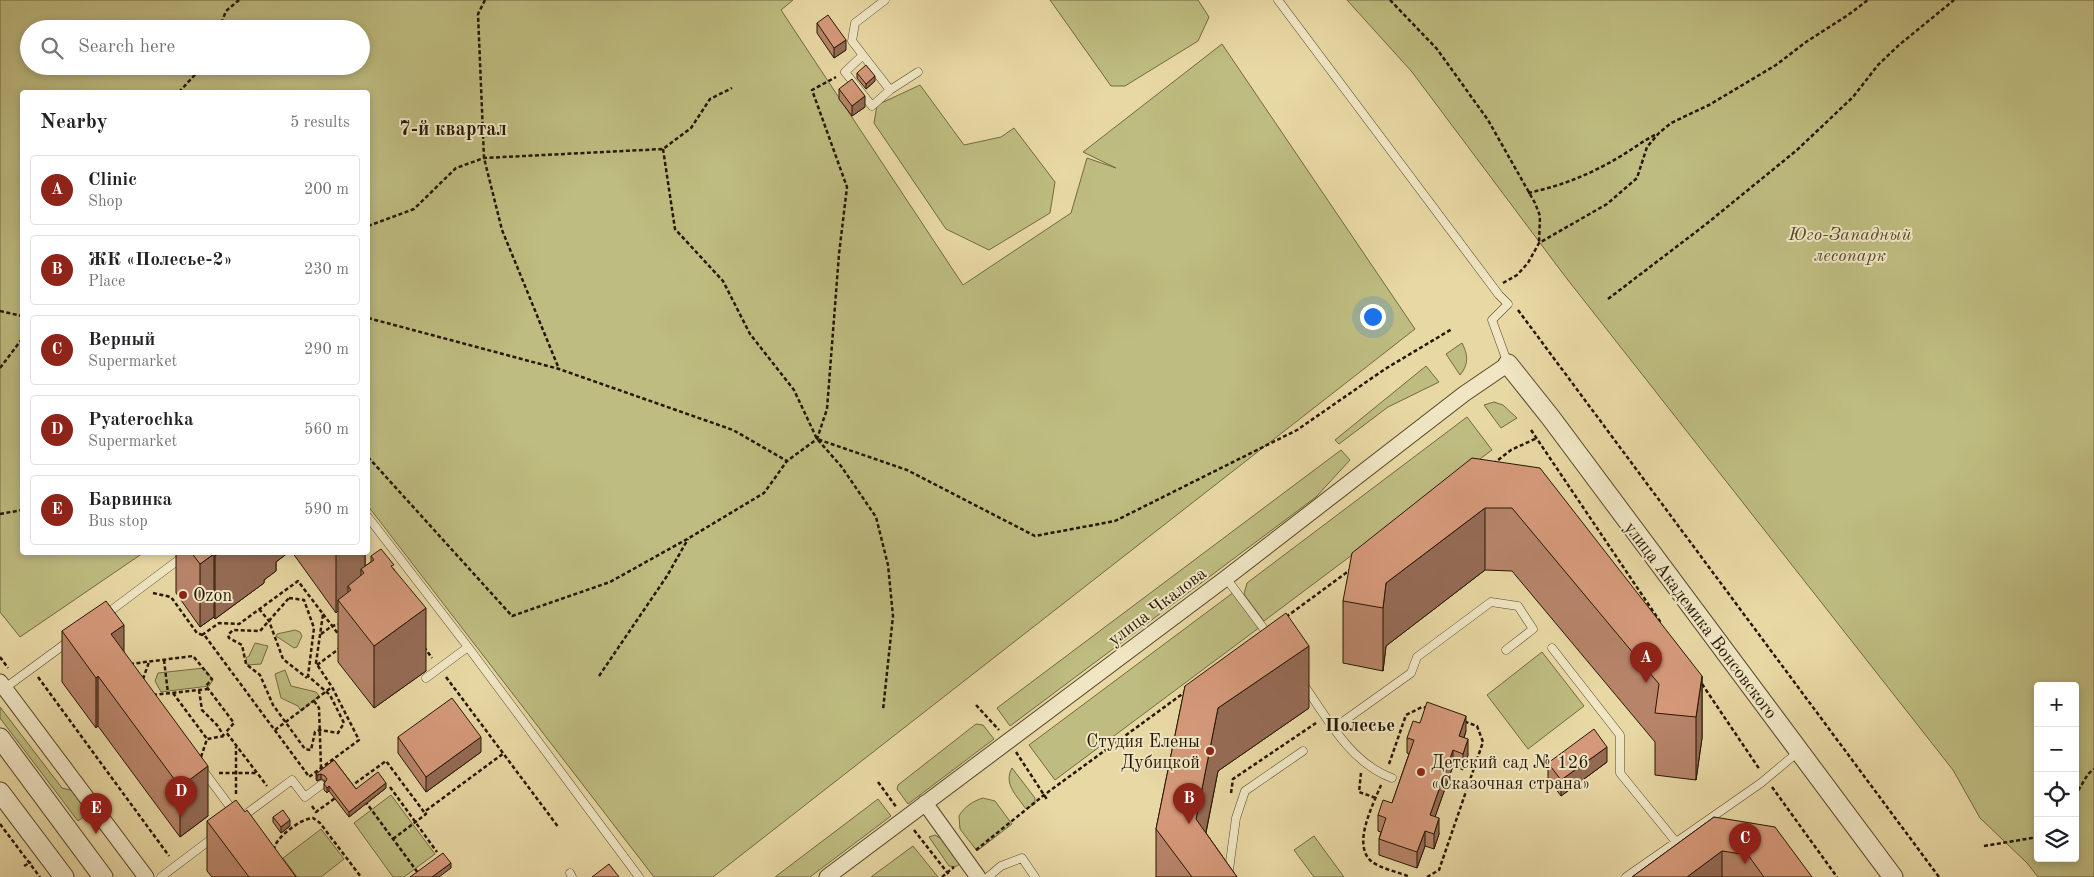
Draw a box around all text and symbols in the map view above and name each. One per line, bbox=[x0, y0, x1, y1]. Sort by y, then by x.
search box bbox=[20, 20, 370, 75]
icon: search bbox=[38, 34, 66, 62]
text: Search here bbox=[78, 38, 175, 57]
text: Nearby bbox=[40, 112, 108, 133]
text: 5 results bbox=[290, 115, 350, 131]
district label: 7-й квартал bbox=[399, 120, 507, 140]
text: Clinic bbox=[88, 171, 137, 190]
text: A bbox=[51, 182, 63, 198]
text: 200 m bbox=[304, 182, 349, 198]
text: Shop bbox=[88, 194, 123, 210]
park label: Юго-Западный лесопарк bbox=[1787, 226, 1912, 265]
text: ЖК «Полесье-2» bbox=[88, 251, 233, 270]
text: B bbox=[51, 262, 63, 278]
text: 230 m bbox=[304, 262, 349, 278]
text: Place bbox=[88, 274, 125, 290]
your location bbox=[1360, 304, 1386, 330]
text: Верный bbox=[88, 331, 155, 350]
text: C bbox=[52, 342, 62, 358]
text: 290 m bbox=[304, 342, 349, 358]
text: Supermarket bbox=[88, 354, 177, 370]
text: Pyaterochka bbox=[88, 411, 194, 430]
text: D bbox=[51, 422, 63, 438]
text: 560 m bbox=[304, 422, 349, 438]
text: Supermarket bbox=[88, 434, 177, 450]
text: Барвинка bbox=[88, 491, 172, 510]
text: E bbox=[51, 502, 63, 518]
text: 590 m bbox=[304, 502, 349, 518]
text: Bus stop bbox=[88, 514, 148, 530]
street label: улица Академика Вонсовского bbox=[1620, 519, 1780, 722]
street label: улица Чкалова bbox=[1105, 564, 1210, 649]
place label: Ozon bbox=[193, 587, 232, 605]
marker: Ozon bbox=[177, 589, 189, 601]
pin: A bbox=[1630, 642, 1662, 683]
map controls bbox=[2034, 682, 2079, 862]
button: + bbox=[2034, 682, 2079, 727]
district label: Полесье bbox=[1325, 717, 1395, 736]
button: − bbox=[2034, 727, 2079, 772]
place label: Студия Елены Дубицкой bbox=[1086, 733, 1200, 772]
marker: Студия Елены Дубицкой bbox=[1204, 745, 1216, 757]
place label: Детский сад № 126 «Сказочная страна» bbox=[1431, 754, 1590, 793]
marker: Детский сад № 126 «Сказочная страна» bbox=[1415, 766, 1427, 778]
button: locate bbox=[2034, 772, 2079, 817]
pin: D bbox=[165, 776, 197, 817]
pin: B bbox=[1173, 783, 1205, 824]
pin: E bbox=[80, 793, 112, 834]
button: layers bbox=[2034, 817, 2079, 862]
pin: C bbox=[1729, 823, 1761, 864]

